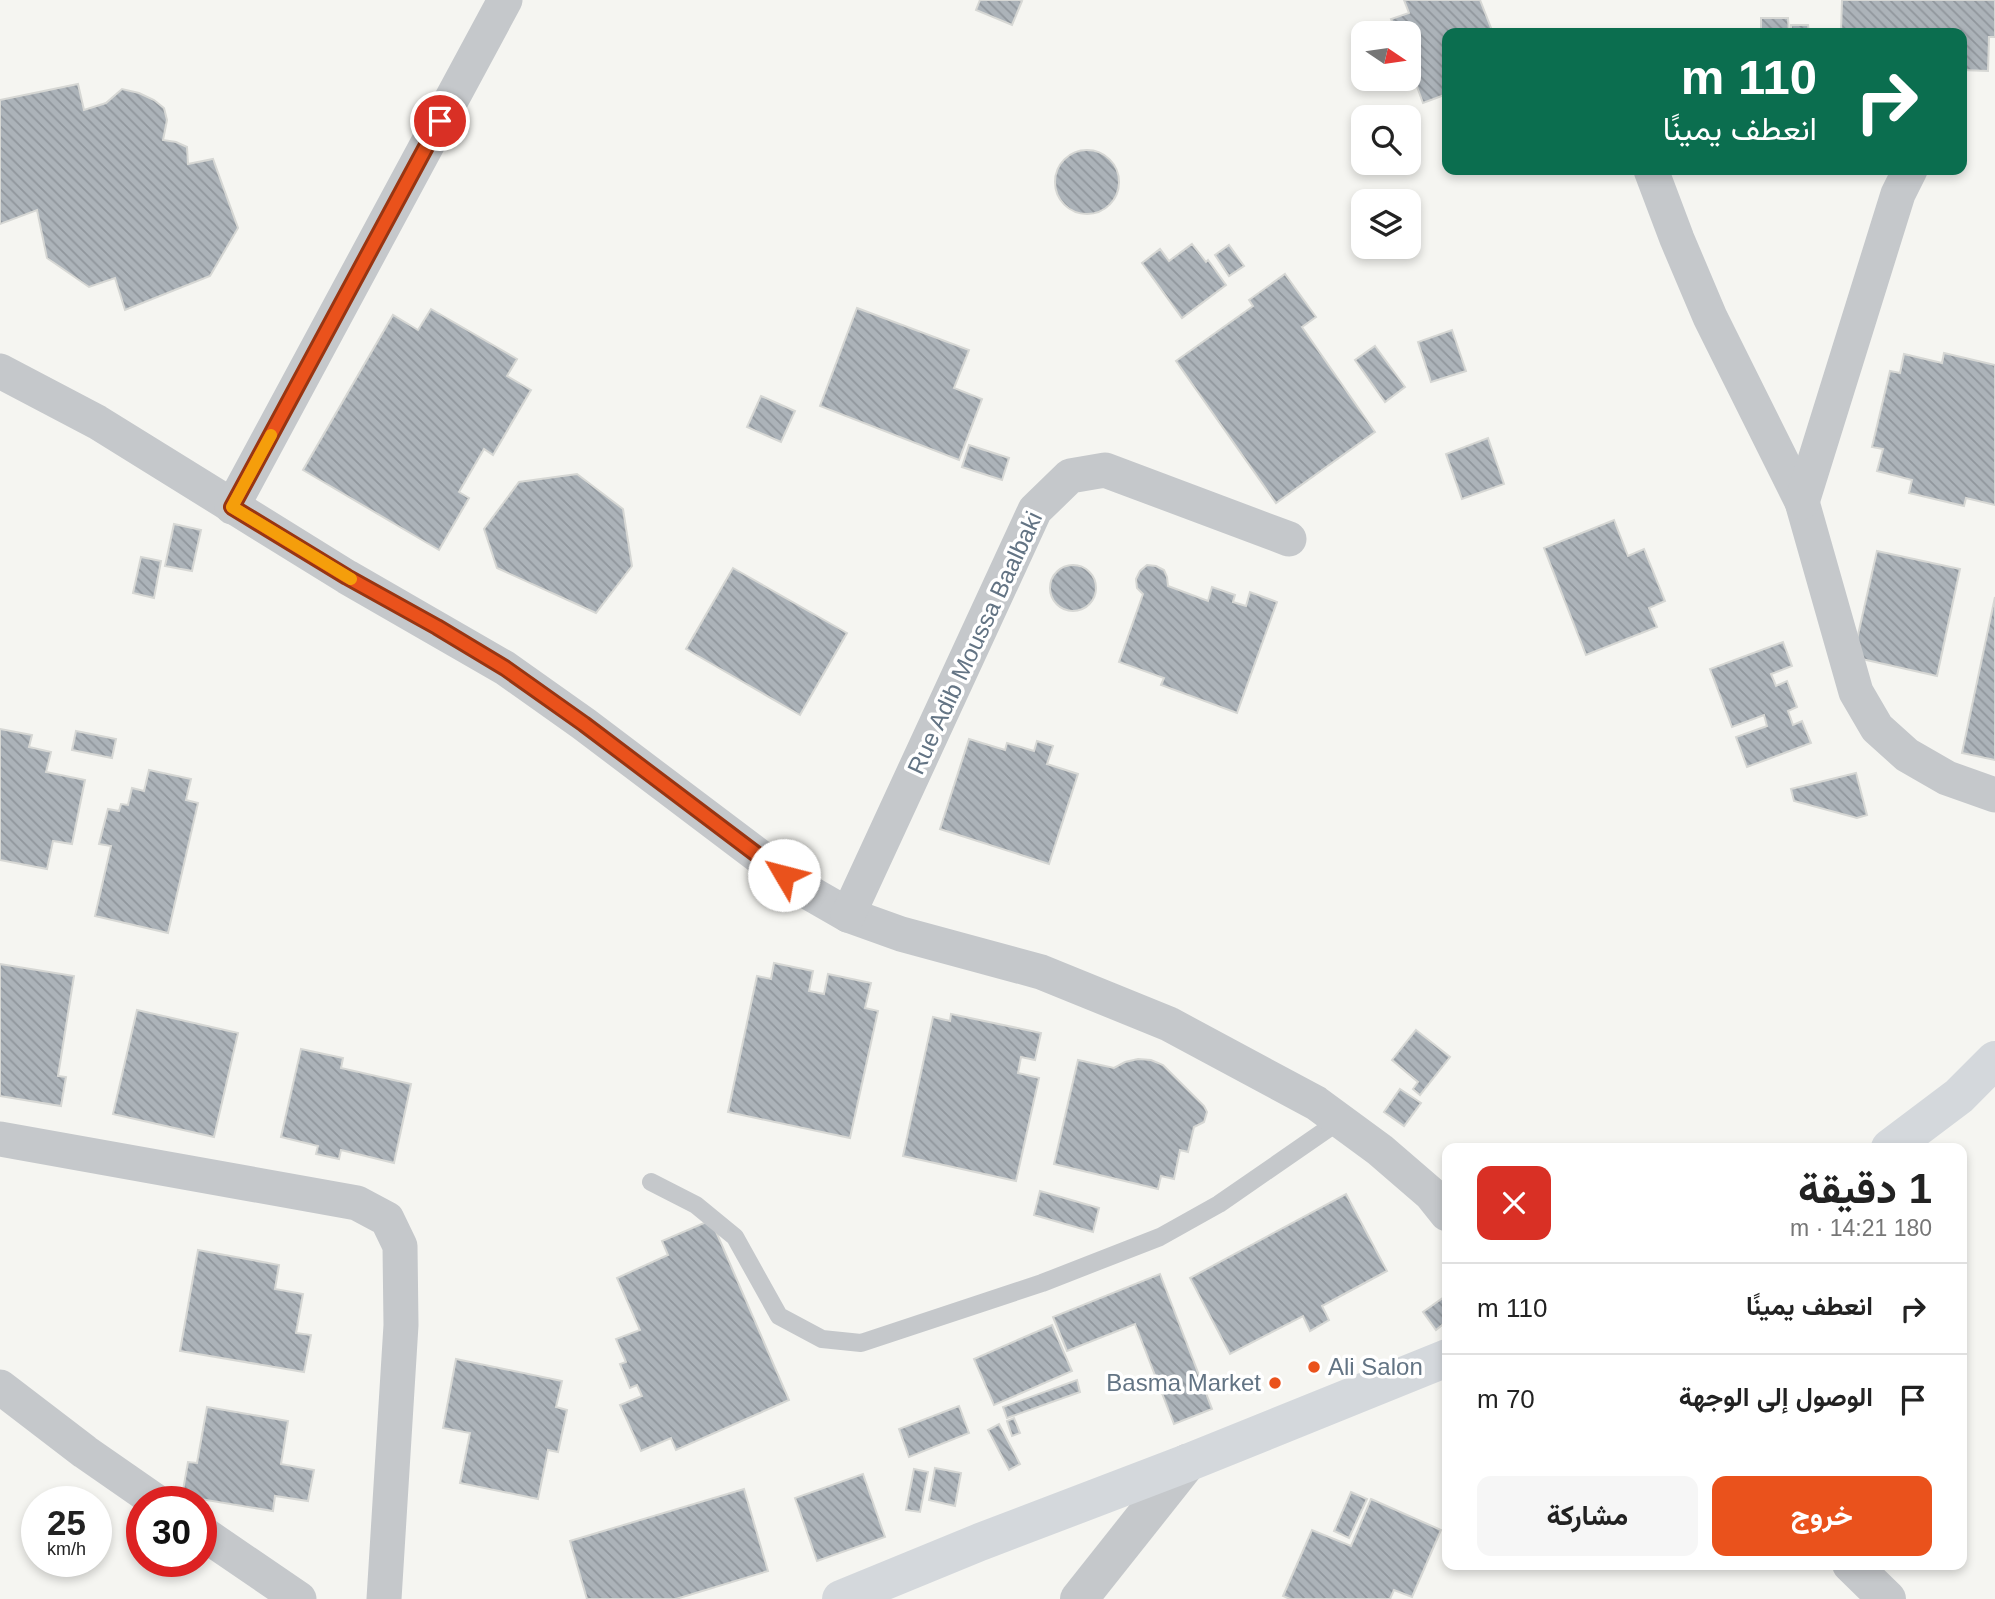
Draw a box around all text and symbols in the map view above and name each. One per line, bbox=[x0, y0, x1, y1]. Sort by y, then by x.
north arrow bbox=[1351, 21, 1421, 91]
map controls bbox=[1351, 21, 1421, 259]
text: 110 m bbox=[1681, 50, 1817, 104]
icon: right bbox=[1841, 56, 1932, 147]
pin bbox=[410, 91, 470, 151]
icon: arrive bbox=[421, 102, 459, 140]
button: search bbox=[1351, 105, 1421, 175]
text: انعطف يمينًا bbox=[1663, 111, 1817, 147]
button: layers bbox=[1351, 189, 1421, 259]
street label: Rue Adib Moussa Baalbaki bbox=[902, 507, 1047, 778]
position arrow bbox=[747, 838, 821, 912]
text: 1 دقيقة bbox=[1798, 1165, 1932, 1212]
button: close bbox=[1477, 1166, 1551, 1240]
text: 180 m · 14:21 bbox=[1790, 1215, 1932, 1241]
icon: right bbox=[1894, 1290, 1932, 1328]
text: انعطف يمينًا bbox=[1746, 1291, 1873, 1321]
text: 110 m bbox=[1477, 1293, 1547, 1323]
place label: Ali Salon bbox=[1328, 1353, 1423, 1380]
marker: Ali Salon bbox=[1306, 1359, 1322, 1375]
place label: Basma Market bbox=[1106, 1369, 1261, 1396]
marker: Basma Market bbox=[1267, 1375, 1283, 1391]
icon: arrive bbox=[1894, 1381, 1932, 1419]
text: الوصول إلى الوجهة bbox=[1679, 1382, 1873, 1412]
text: 70 m bbox=[1477, 1384, 1535, 1414]
button: مشاركة bbox=[1477, 1476, 1698, 1556]
button: خروج bbox=[1712, 1476, 1932, 1556]
speed limit sign: 30 bbox=[126, 1486, 217, 1577]
text: 25 bbox=[47, 1503, 86, 1542]
text: km/h bbox=[47, 1539, 86, 1559]

